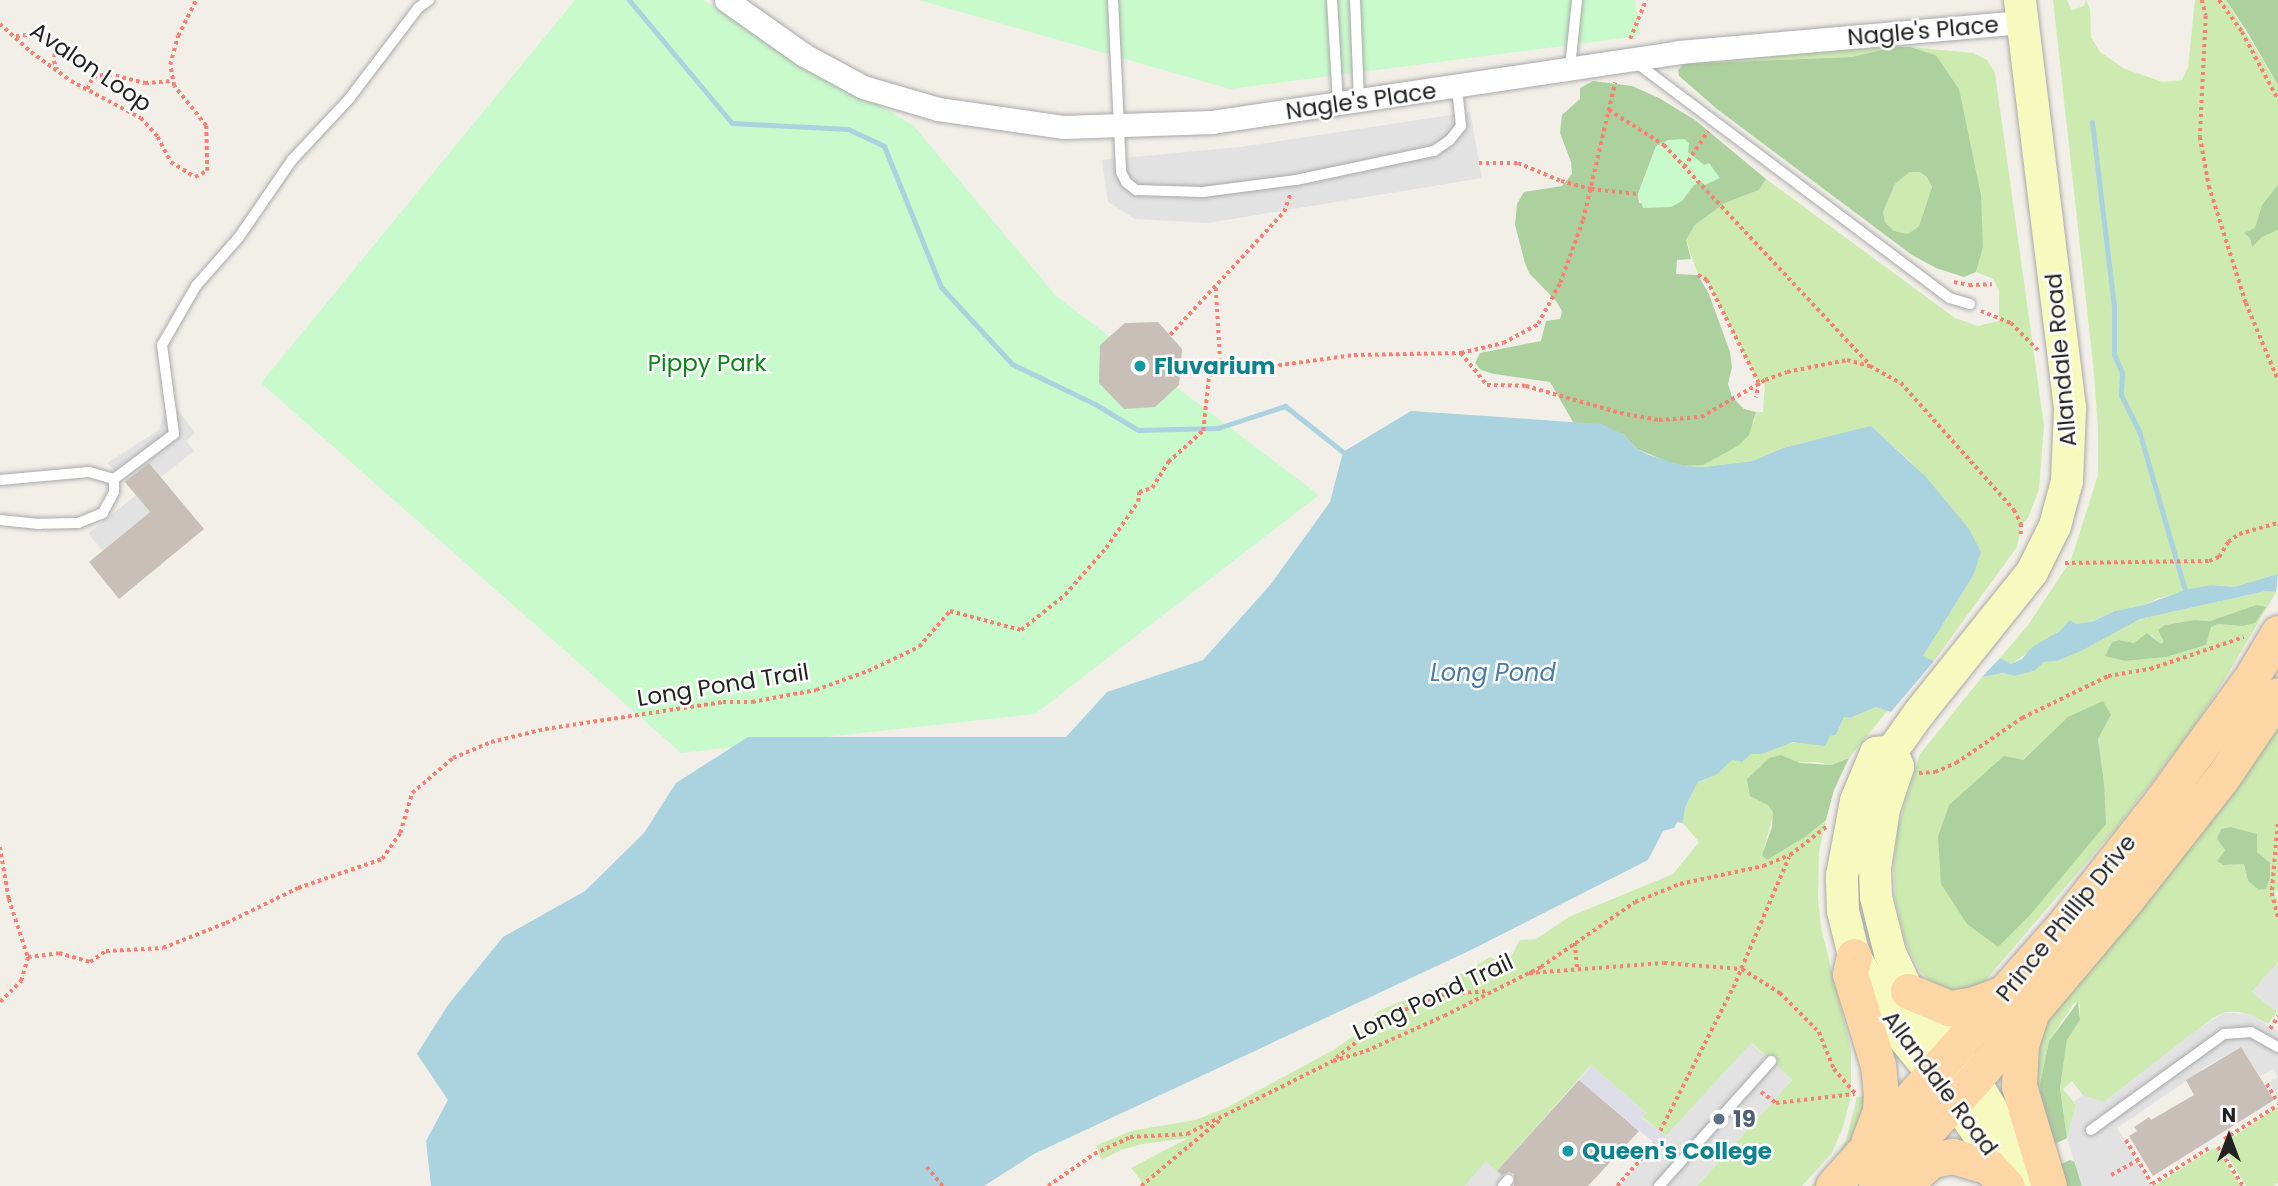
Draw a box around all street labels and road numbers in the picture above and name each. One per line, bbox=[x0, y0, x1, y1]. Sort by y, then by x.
street label: Nagle's Place bbox=[1846, 11, 2000, 51]
street label: Avalon Loop bbox=[25, 16, 157, 118]
street label: Nagle's Place bbox=[1284, 77, 1438, 125]
street label: Allandale Road bbox=[2040, 272, 2082, 448]
street label: Long Pond Trail bbox=[635, 658, 811, 712]
street label: Prince Phillip Drive bbox=[1990, 829, 2142, 1007]
street label: Long Pond Trail bbox=[1349, 948, 1517, 1046]
street label: Allandale Road bbox=[1877, 1005, 2003, 1161]

